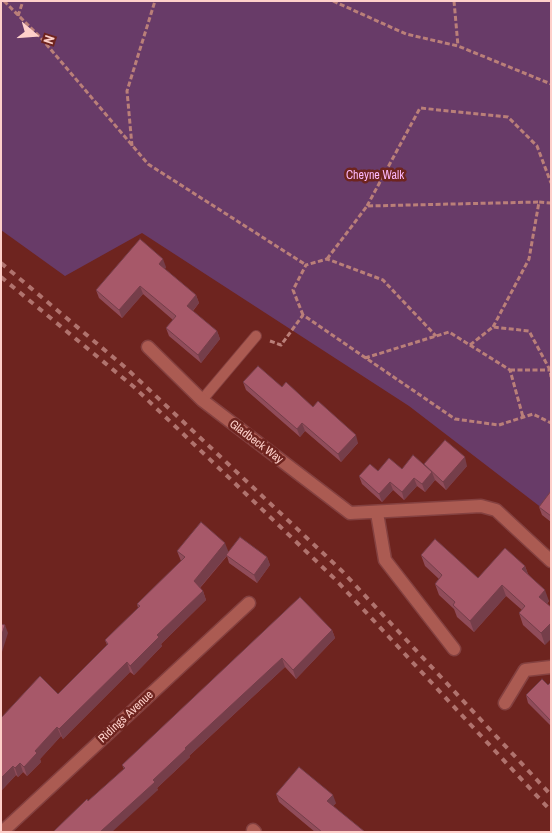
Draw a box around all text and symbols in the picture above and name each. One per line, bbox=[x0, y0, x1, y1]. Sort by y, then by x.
north arrow bbox=[10, 10, 60, 60]
text: N bbox=[39, 33, 59, 46]
park label: Cheyne Walk bbox=[346, 169, 404, 183]
street label: Gladbeck Way bbox=[226, 417, 286, 467]
street label: Ridings Avenue bbox=[96, 688, 156, 746]

